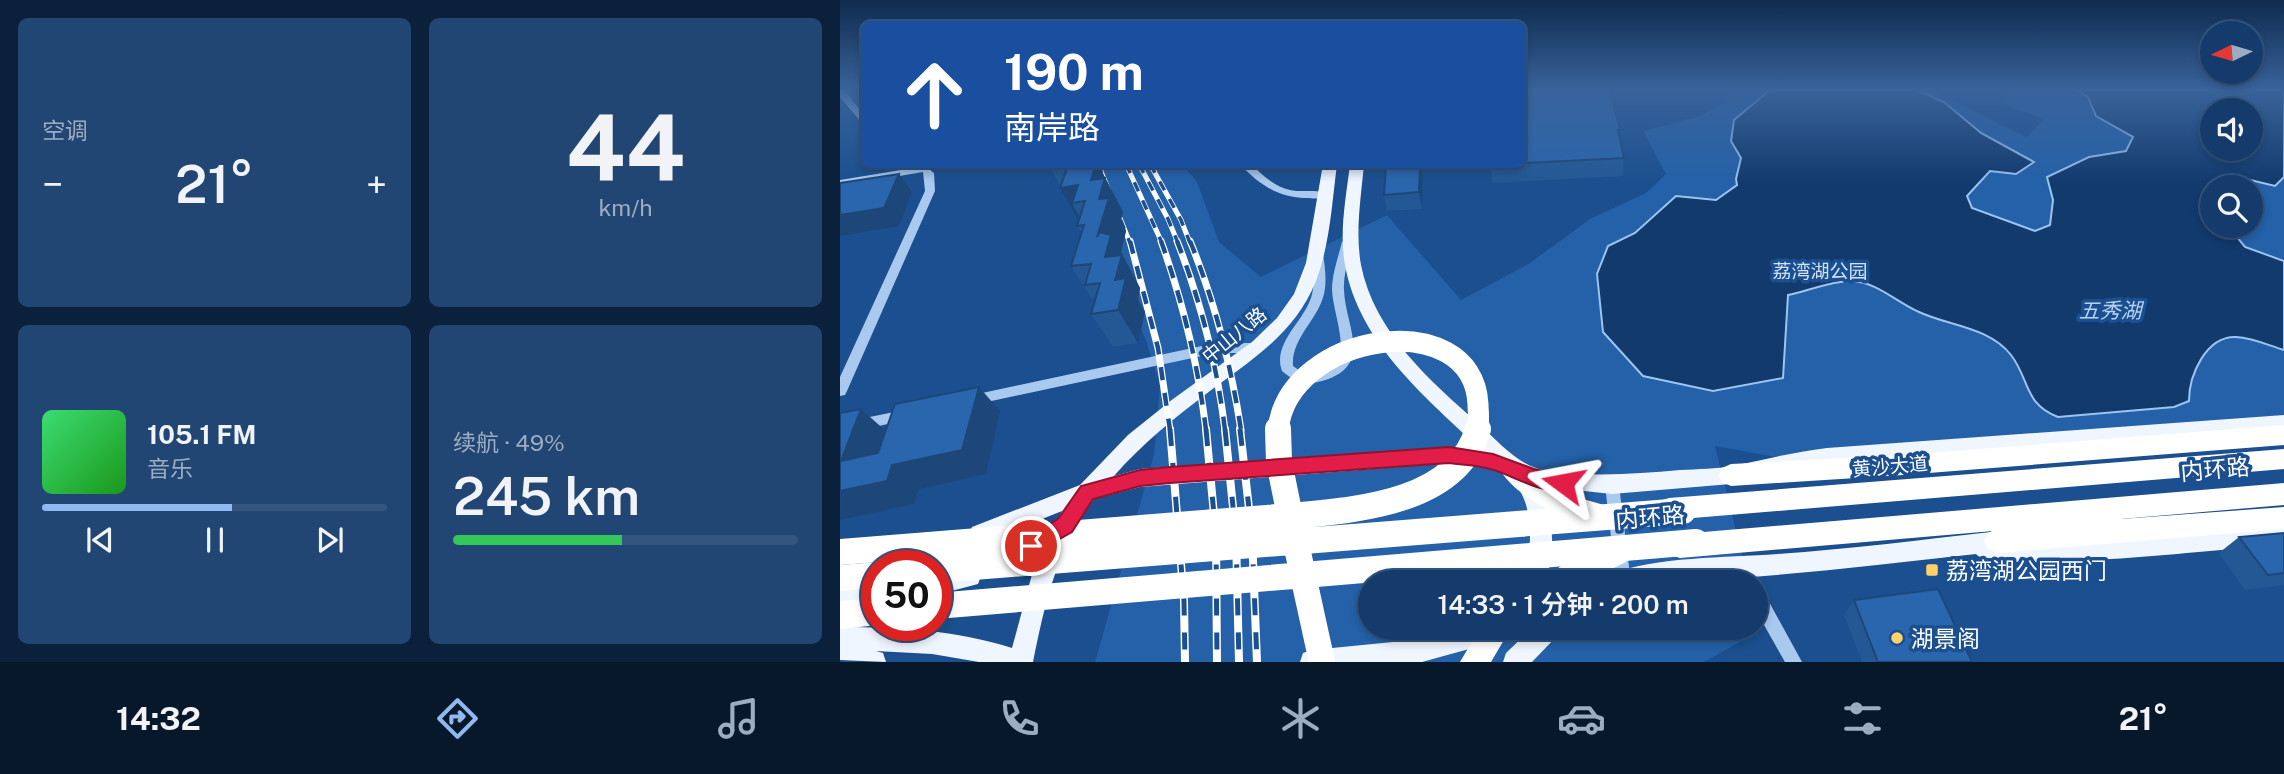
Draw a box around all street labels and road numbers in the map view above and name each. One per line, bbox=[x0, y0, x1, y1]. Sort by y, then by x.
street label: 中山八路 bbox=[1198, 303, 1270, 367]
street label: 黄沙大道 bbox=[1851, 452, 1929, 480]
street label: 内环路 bbox=[2179, 453, 2251, 485]
street label: 内环路 bbox=[1614, 501, 1686, 533]

